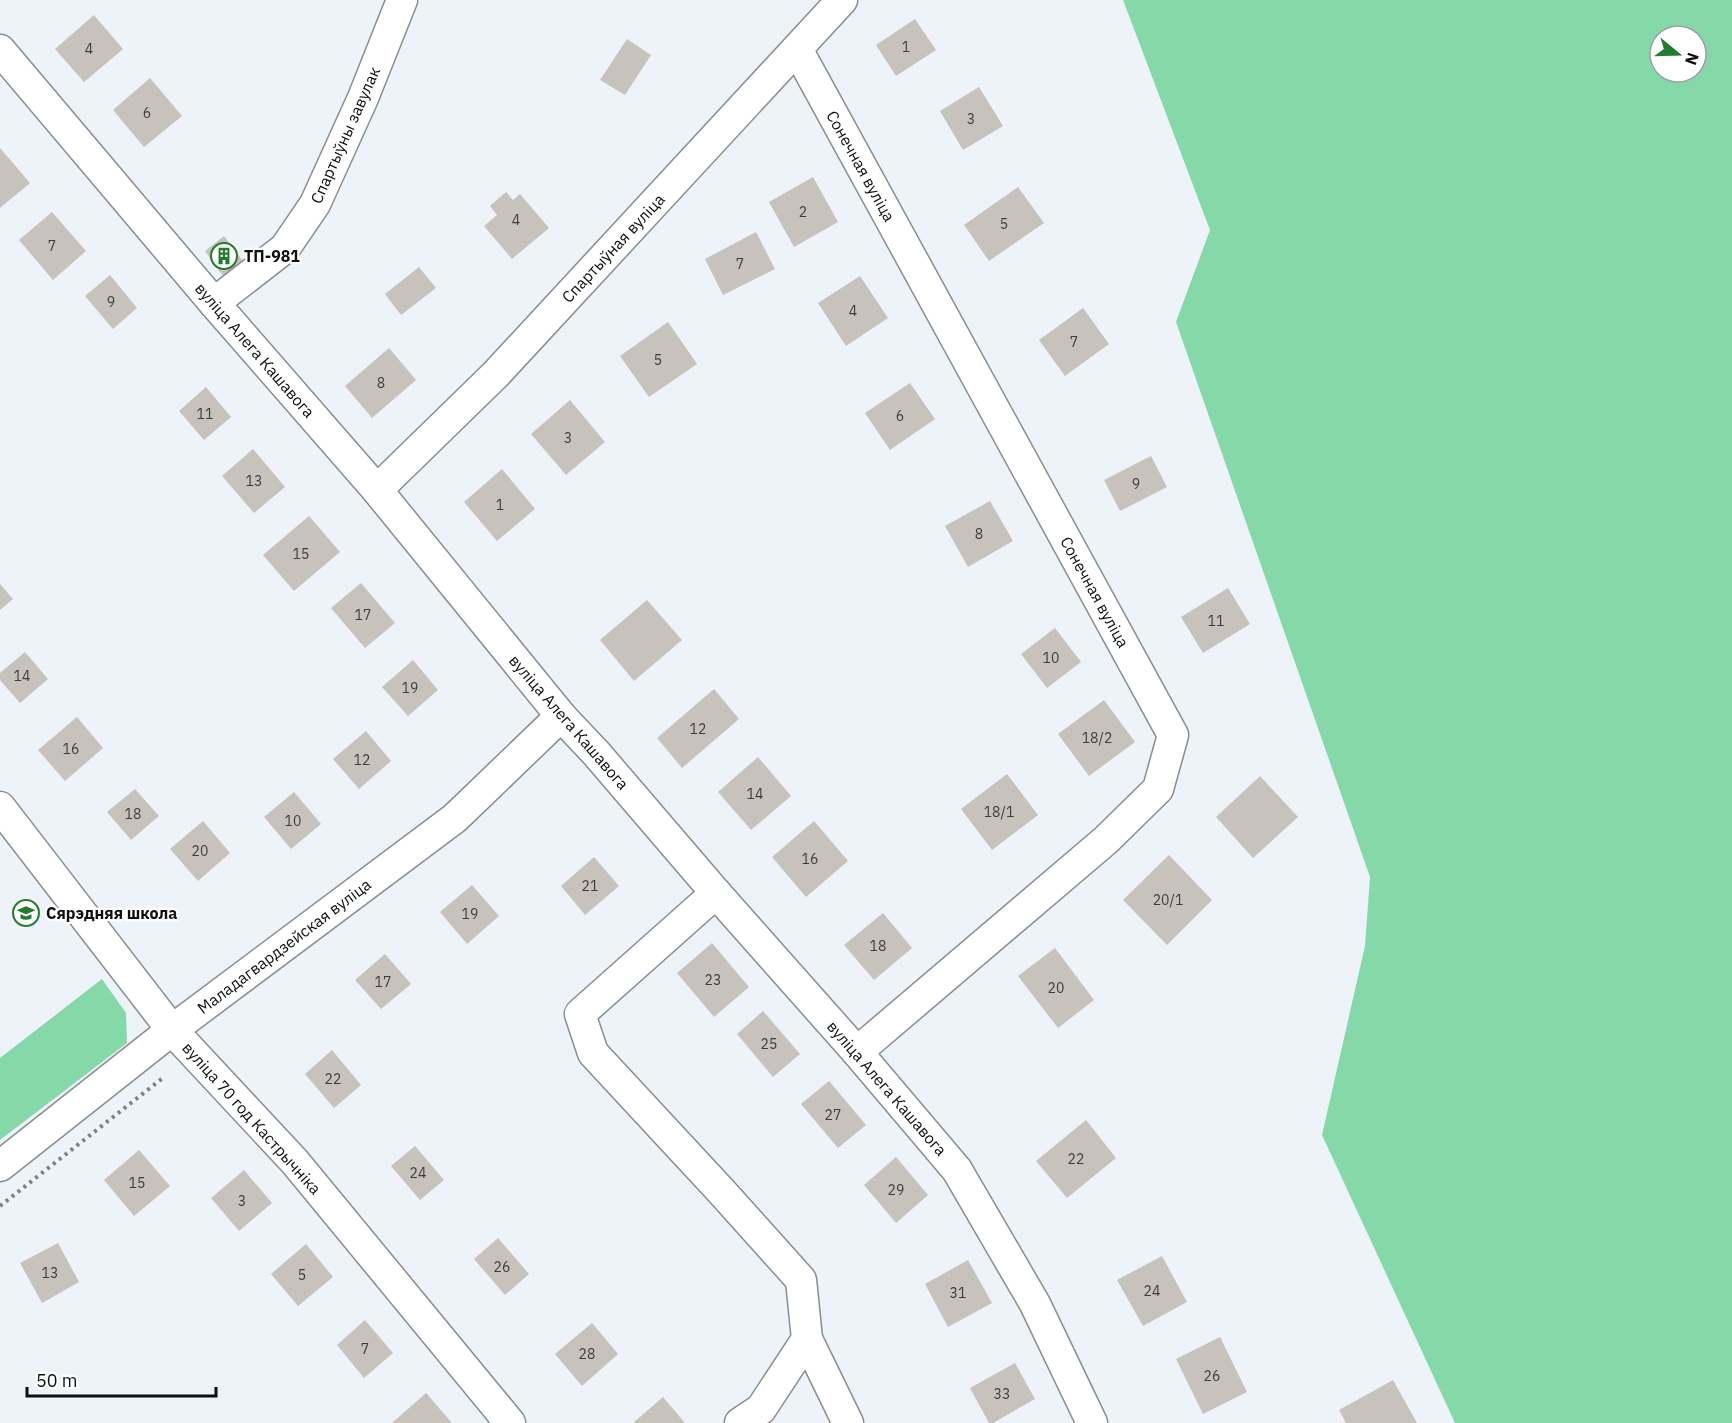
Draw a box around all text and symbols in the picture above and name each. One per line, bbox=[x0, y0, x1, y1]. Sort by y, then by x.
north arrow bbox=[1648, 24, 1708, 84]
house number: 1 bbox=[902, 38, 910, 56]
house number: 4 bbox=[85, 40, 93, 58]
text: N bbox=[1681, 50, 1704, 68]
street label: Спартыўны завулак bbox=[306, 63, 384, 207]
house number: 6 bbox=[143, 104, 151, 122]
street label: Сонечная вуліца bbox=[822, 107, 900, 225]
house number: 3 bbox=[967, 110, 975, 128]
street label: Спартыўная вуліца bbox=[557, 189, 669, 307]
house number: 2 bbox=[799, 203, 807, 221]
house number: 4 bbox=[512, 211, 520, 229]
house number: 5 bbox=[1000, 215, 1008, 233]
house number: 7 bbox=[48, 237, 56, 255]
building icon: ТП-981 bbox=[209, 241, 239, 271]
place label: ТП-981 bbox=[244, 246, 300, 266]
house number: 7 bbox=[736, 255, 744, 273]
street label: вуліца Алега Кашавога bbox=[191, 278, 319, 422]
house number: 9 bbox=[107, 293, 115, 311]
house number: 4 bbox=[849, 302, 857, 320]
house number: 7 bbox=[1070, 333, 1078, 351]
house number: 5 bbox=[654, 351, 662, 369]
house number: 8 bbox=[377, 374, 385, 392]
house number: 11 bbox=[197, 405, 213, 423]
house number: 6 bbox=[896, 407, 904, 425]
house number: 3 bbox=[564, 429, 572, 447]
house number: 13 bbox=[246, 472, 262, 490]
house number: 9 bbox=[1132, 475, 1140, 493]
house number: 1 bbox=[496, 496, 504, 514]
house number: 8 bbox=[975, 525, 983, 543]
street label: Сонечная вуліца bbox=[1056, 533, 1134, 651]
house number: 15 bbox=[293, 545, 309, 563]
house number: 17 bbox=[355, 606, 371, 624]
house number: 11 bbox=[1208, 612, 1224, 630]
house number: 10 bbox=[1043, 649, 1059, 667]
street label: вуліца Алега Кашавога bbox=[505, 650, 633, 794]
house number: 14 bbox=[14, 667, 30, 685]
house number: 19 bbox=[402, 679, 418, 697]
house number: 12 bbox=[690, 720, 706, 738]
house number: 18/2 bbox=[1082, 729, 1112, 747]
house number: 16 bbox=[63, 740, 79, 758]
house number: 12 bbox=[354, 751, 370, 769]
house number: 14 bbox=[747, 785, 763, 803]
house number: 18/1 bbox=[984, 803, 1014, 821]
house number: 18 bbox=[125, 805, 141, 823]
house number: 10 bbox=[285, 812, 301, 830]
house number: 20 bbox=[192, 842, 208, 860]
house number: 16 bbox=[802, 850, 818, 868]
street label: Маладагвардзейская вуліца bbox=[193, 874, 375, 1018]
house number: 21 bbox=[582, 877, 598, 895]
house number: 20/1 bbox=[1153, 891, 1183, 909]
school or university icon: Сярэдняя школа bbox=[11, 898, 41, 928]
place label: Сярэдняя школа bbox=[46, 903, 177, 923]
house number: 19 bbox=[462, 905, 478, 923]
house number: 18 bbox=[870, 937, 886, 955]
house number: 23 bbox=[705, 971, 721, 989]
house number: 17 bbox=[375, 973, 391, 991]
house number: 20 bbox=[1048, 979, 1064, 997]
street label: вуліца Алега Кашавога bbox=[823, 1016, 951, 1160]
house number: 25 bbox=[761, 1035, 777, 1053]
street label: вуліца 70 год Кастрычніка bbox=[178, 1038, 326, 1199]
house number: 22 bbox=[325, 1070, 341, 1088]
house number: 27 bbox=[825, 1106, 841, 1124]
house number: 22 bbox=[1068, 1150, 1084, 1168]
house number: 24 bbox=[410, 1164, 426, 1182]
house number: 15 bbox=[129, 1174, 145, 1192]
house number: 29 bbox=[888, 1181, 904, 1199]
house number: 3 bbox=[238, 1192, 246, 1210]
house number: 26 bbox=[494, 1258, 510, 1276]
house number: 13 bbox=[42, 1264, 58, 1282]
house number: 5 bbox=[298, 1266, 306, 1284]
house number: 24 bbox=[1144, 1282, 1160, 1300]
house number: 31 bbox=[950, 1284, 966, 1302]
house number: 7 bbox=[361, 1340, 369, 1358]
house number: 28 bbox=[579, 1345, 595, 1363]
scale bar bbox=[27, 1360, 216, 1398]
house number: 26 bbox=[1204, 1367, 1220, 1385]
text: 50 m bbox=[36, 1369, 78, 1392]
house number: 33 bbox=[994, 1385, 1010, 1403]

